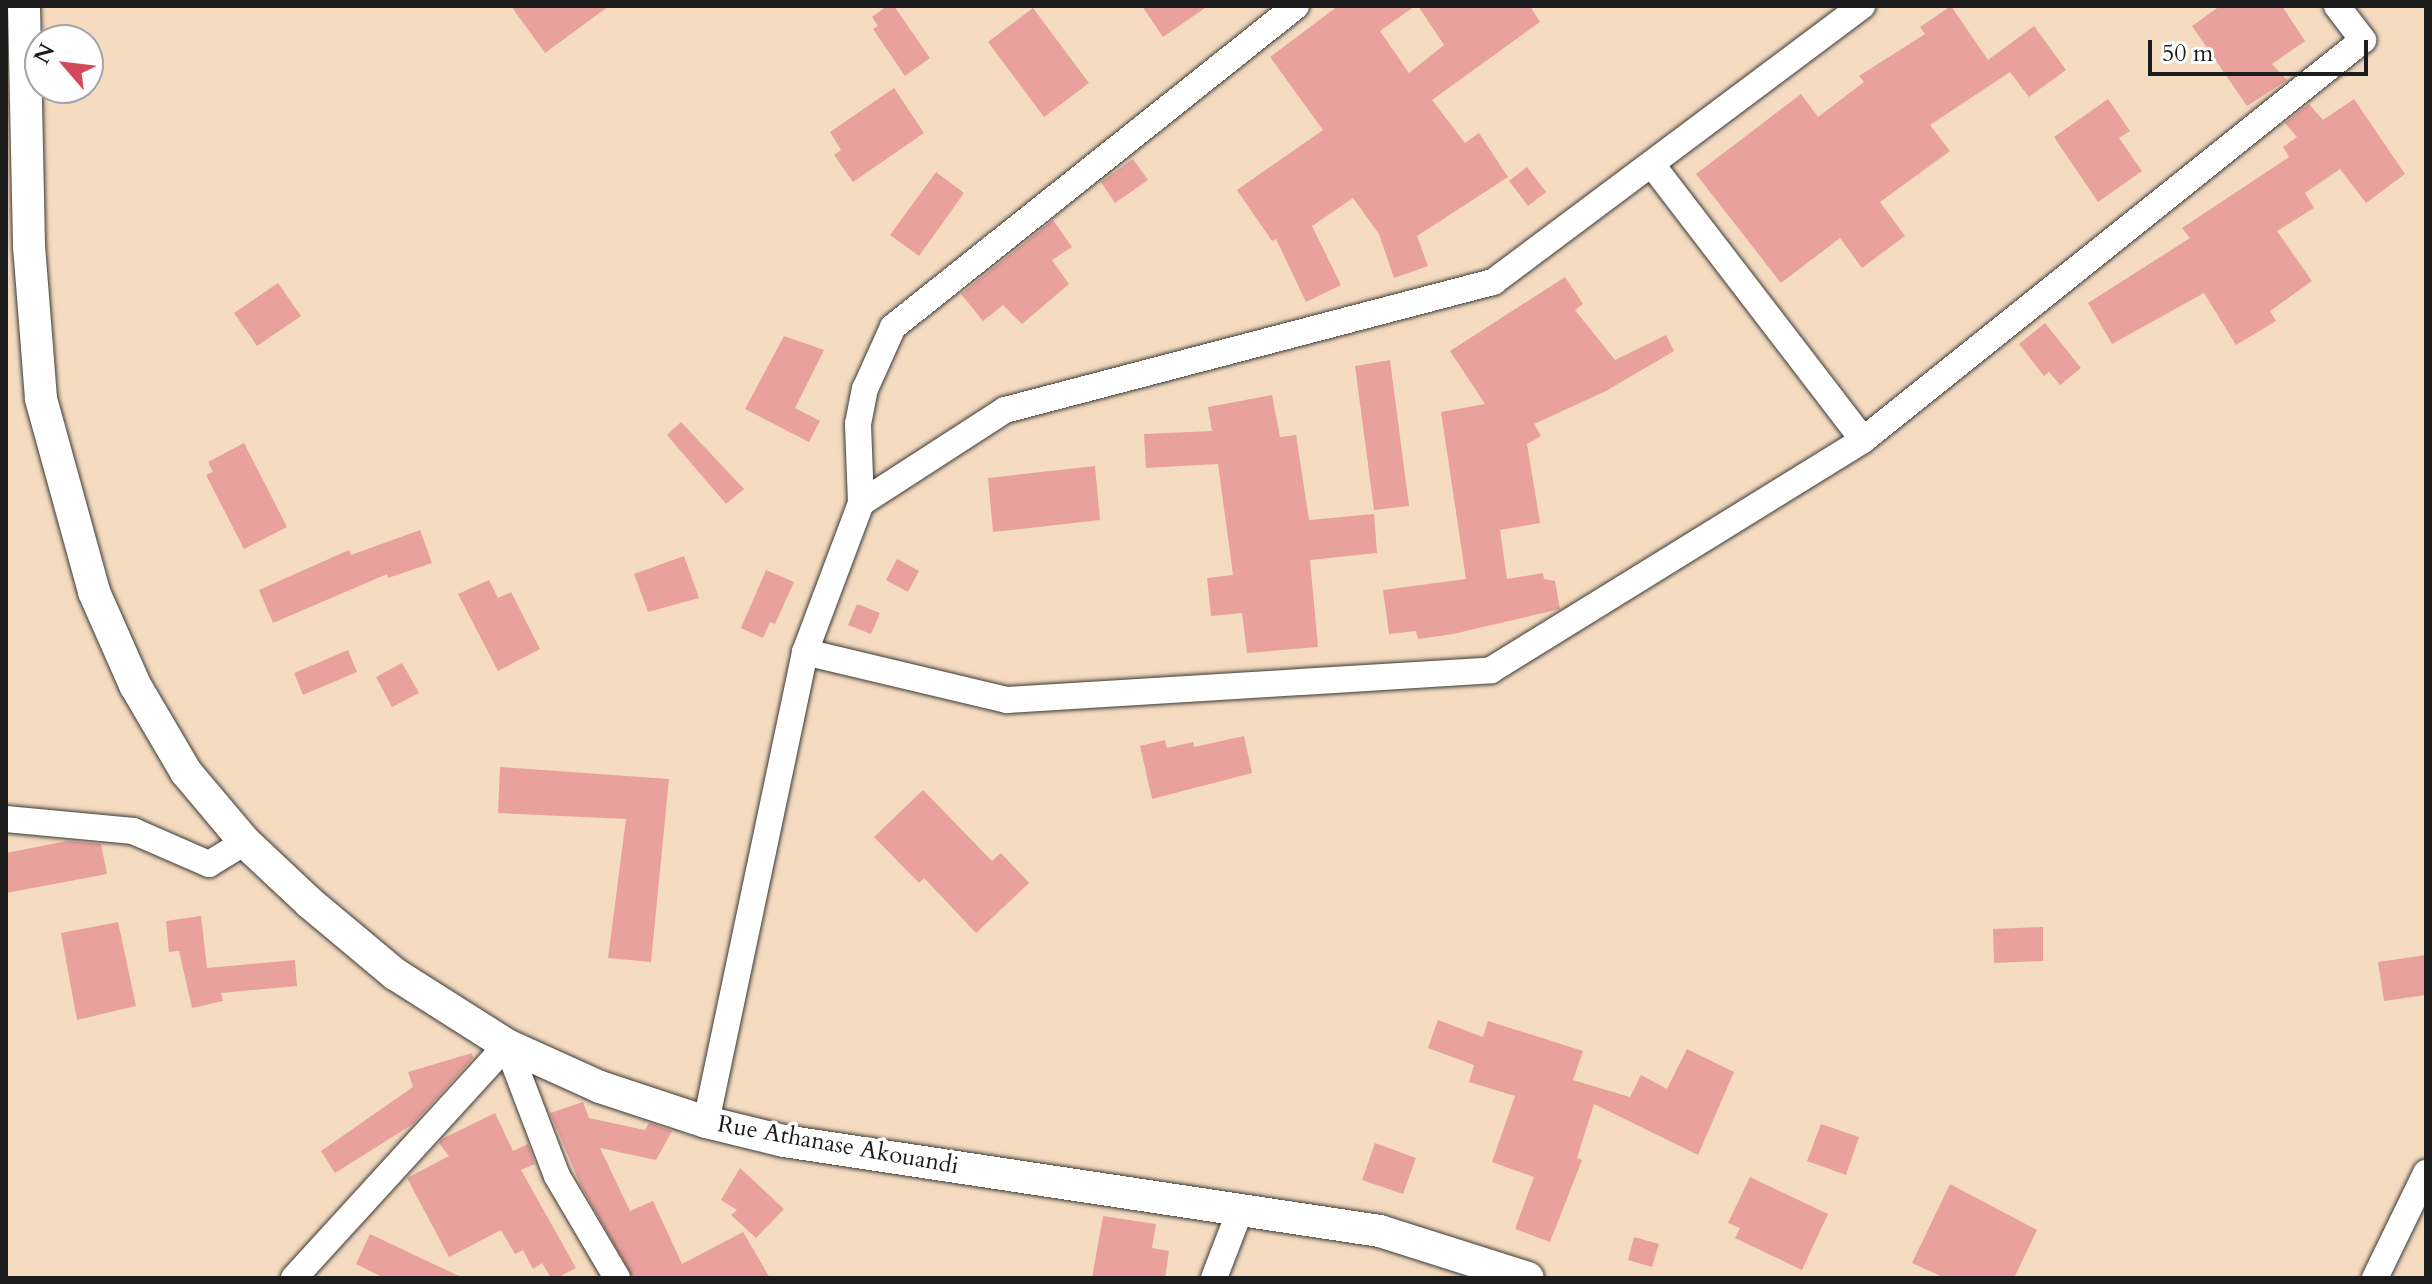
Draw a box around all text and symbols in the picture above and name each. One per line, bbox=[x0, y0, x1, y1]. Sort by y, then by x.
north arrow bbox=[24, 24, 104, 104]
scale bar bbox=[2152, 24, 2372, 74]
text: 50 m bbox=[2162, 37, 2213, 70]
text: N bbox=[27, 38, 62, 69]
street label: Rue Athanase Akouandi bbox=[715, 1110, 961, 1180]

